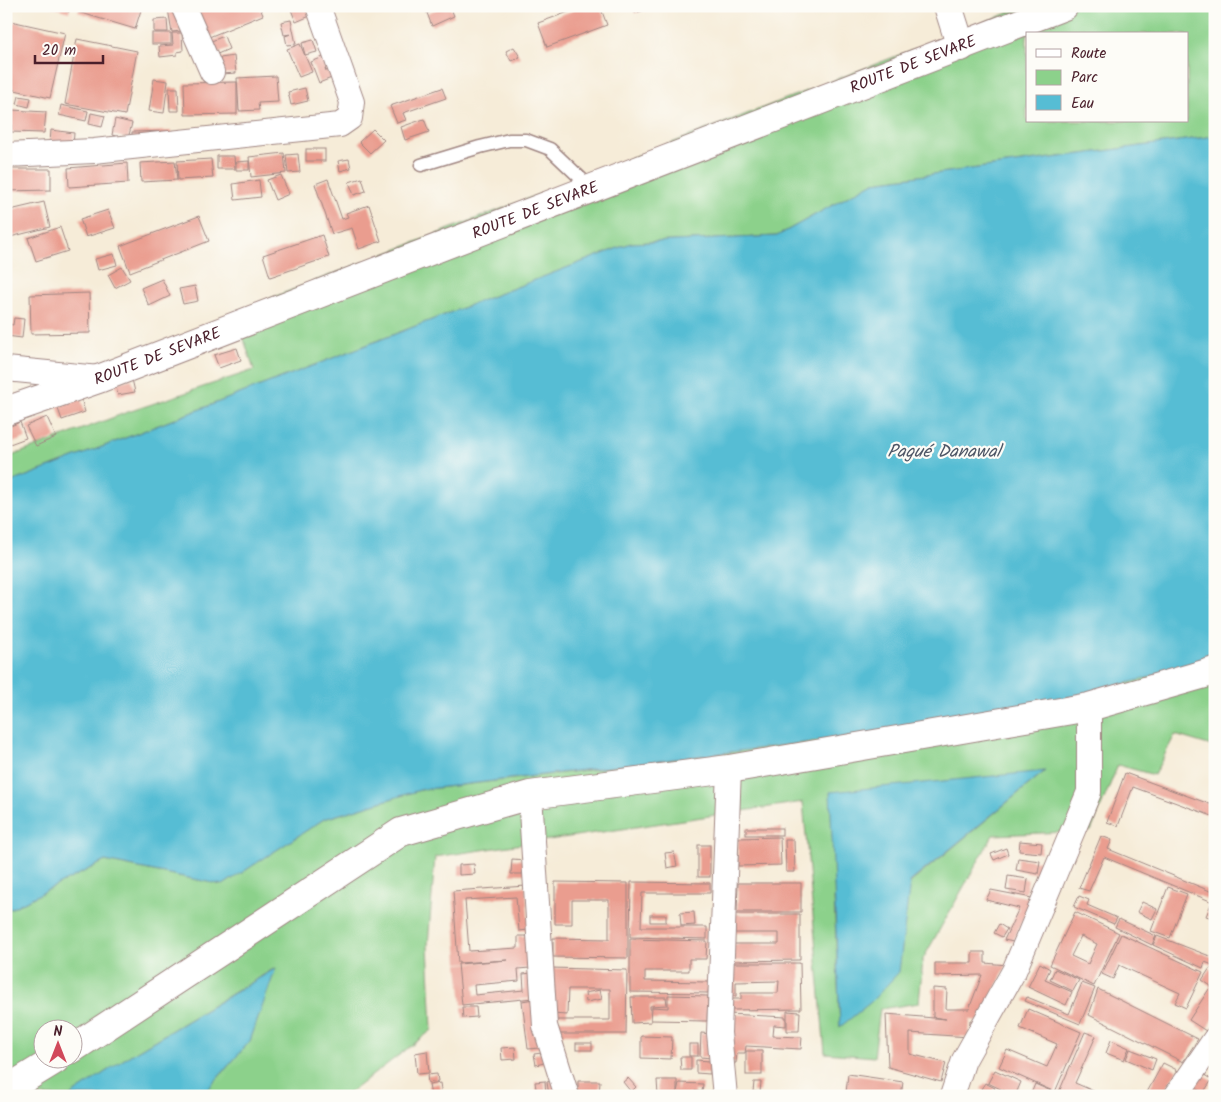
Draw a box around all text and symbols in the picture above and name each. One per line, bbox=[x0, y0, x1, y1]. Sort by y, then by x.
street label: ROUTE DE SEVARE bbox=[846, 28, 981, 100]
scale bar bbox=[35, 32, 102, 64]
legend bbox=[1026, 32, 1188, 122]
text: 20 m bbox=[42, 39, 76, 63]
text: Route bbox=[1071, 42, 1107, 66]
text: Parc bbox=[1071, 66, 1098, 90]
text: Eau bbox=[1071, 92, 1094, 116]
street label: ROUTE DE SEVARE bbox=[468, 174, 603, 246]
street label: ROUTE DE SEVARE bbox=[91, 320, 225, 392]
water label: Pagué Danawal bbox=[887, 438, 1004, 467]
north arrow bbox=[32, 1020, 82, 1070]
text: N bbox=[54, 1021, 63, 1043]

